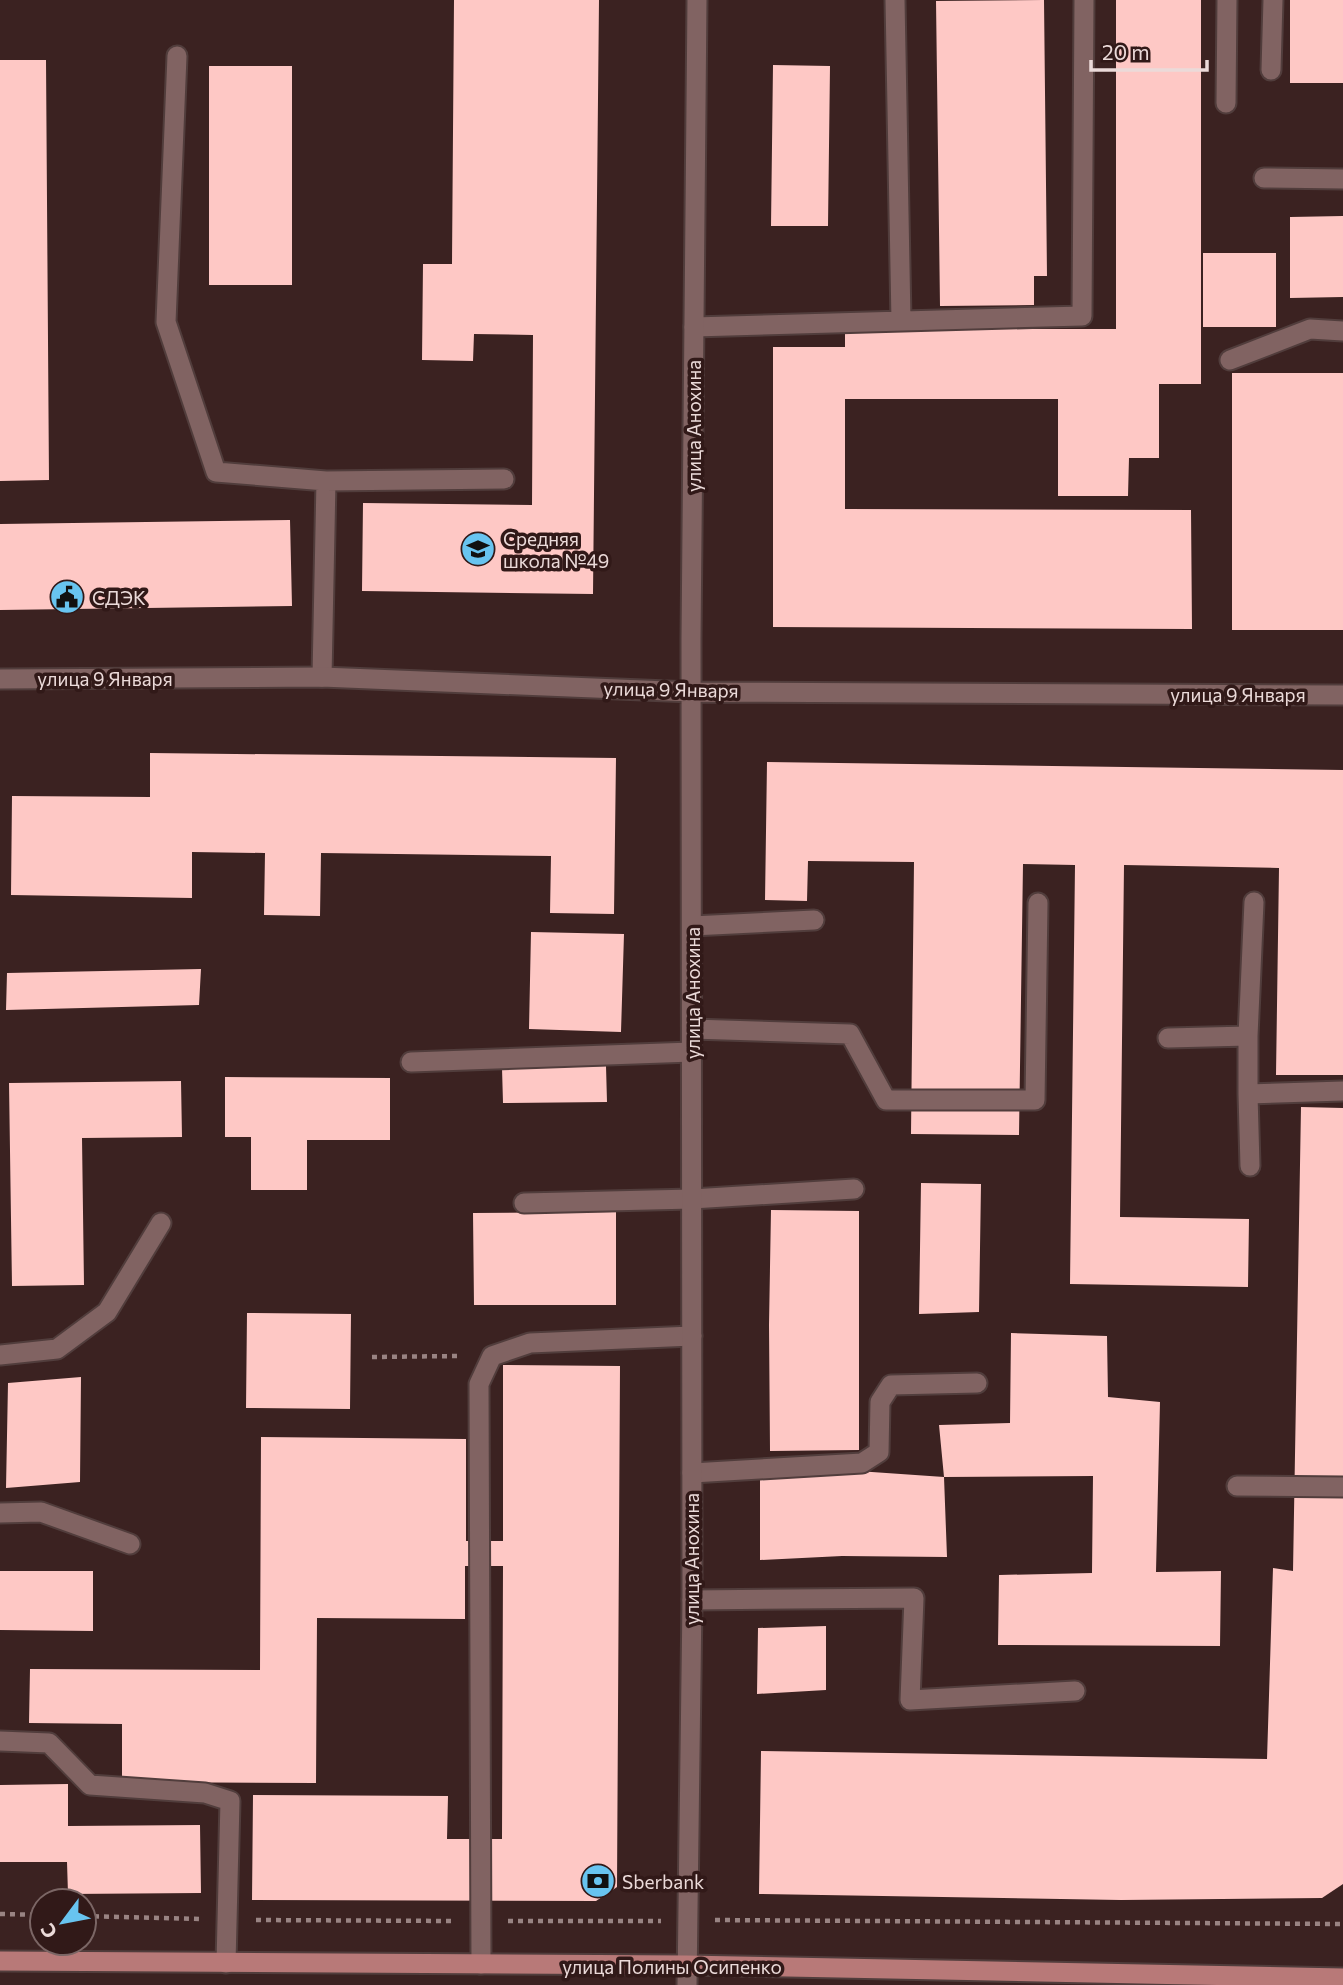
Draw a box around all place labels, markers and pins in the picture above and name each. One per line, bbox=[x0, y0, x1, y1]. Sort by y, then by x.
place label: Средняя школа №49 bbox=[503, 527, 609, 572]
school or university icon: Средняя школа №49 bbox=[459, 530, 497, 568]
public building icon: СДЭК bbox=[48, 578, 86, 616]
place label: СДЭК bbox=[92, 586, 146, 609]
bank icon: Sberbank bbox=[579, 1862, 617, 1900]
place label: Sberbank bbox=[622, 1870, 704, 1893]

